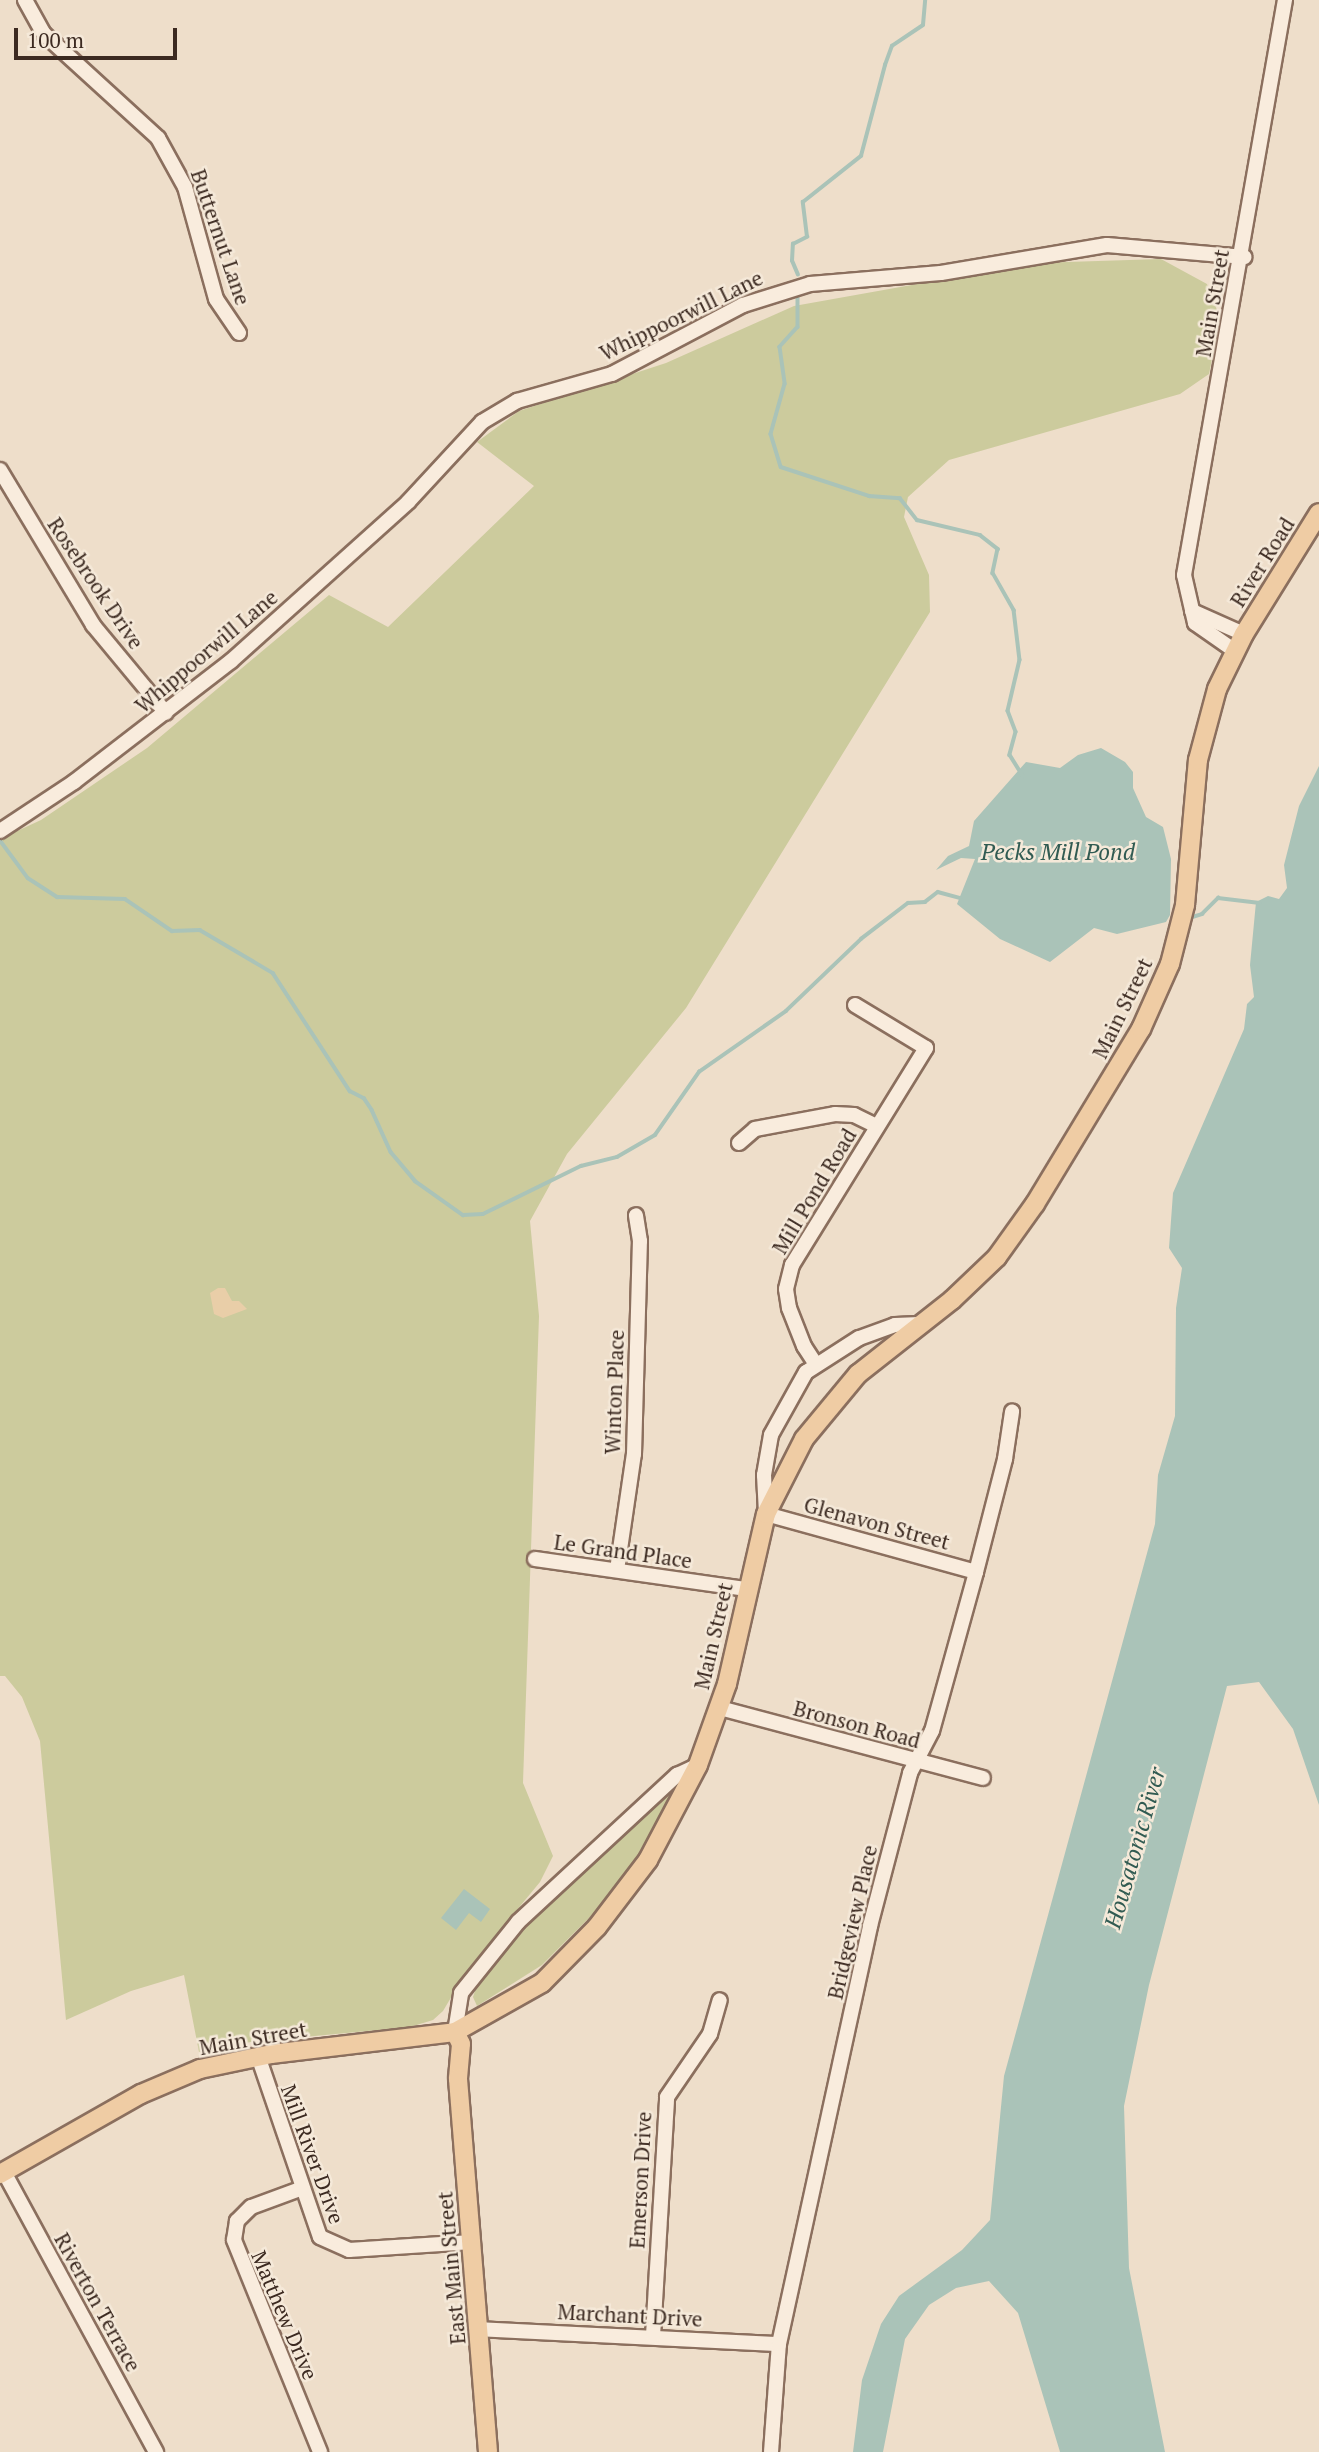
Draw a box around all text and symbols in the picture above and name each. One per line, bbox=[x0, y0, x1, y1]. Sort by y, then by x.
scale bar bbox=[18, 14, 180, 58]
text: 100 m bbox=[27, 26, 84, 54]
street label: Butternut Lane bbox=[186, 166, 256, 308]
street label: Main Street bbox=[1190, 247, 1234, 359]
street label: Whippoorwill Lane bbox=[595, 265, 767, 365]
street label: Rosebrook Drive bbox=[43, 513, 149, 653]
street label: River Road bbox=[1225, 513, 1299, 611]
street label: Whippoorwill Lane bbox=[130, 584, 282, 718]
water label: Pecks Mill Pond bbox=[981, 838, 1135, 866]
street label: Main Street bbox=[1087, 954, 1157, 1062]
street label: Mill Pond Road bbox=[767, 1124, 861, 1258]
street label: Winton Place bbox=[599, 1329, 629, 1455]
street label: Glenavon Street bbox=[801, 1491, 953, 1555]
street label: Le Grand Place bbox=[552, 1529, 694, 1573]
street label: Main Street bbox=[688, 1580, 738, 1692]
street label: Bronson Road bbox=[791, 1695, 923, 1753]
water label: Housatonic River bbox=[1099, 1764, 1171, 1932]
street label: Bridgeview Place bbox=[822, 1842, 882, 2002]
street label: Main Street bbox=[197, 2016, 309, 2060]
street label: Mill River Drive bbox=[276, 2081, 350, 2227]
street label: Emerson Drive bbox=[624, 2111, 656, 2249]
street label: East Main Street bbox=[432, 2190, 470, 2346]
street label: Riverton Terrace bbox=[50, 2228, 146, 2376]
street label: Matthew Drive bbox=[246, 2247, 324, 2383]
street label: Marchant Drive bbox=[557, 2299, 703, 2331]

